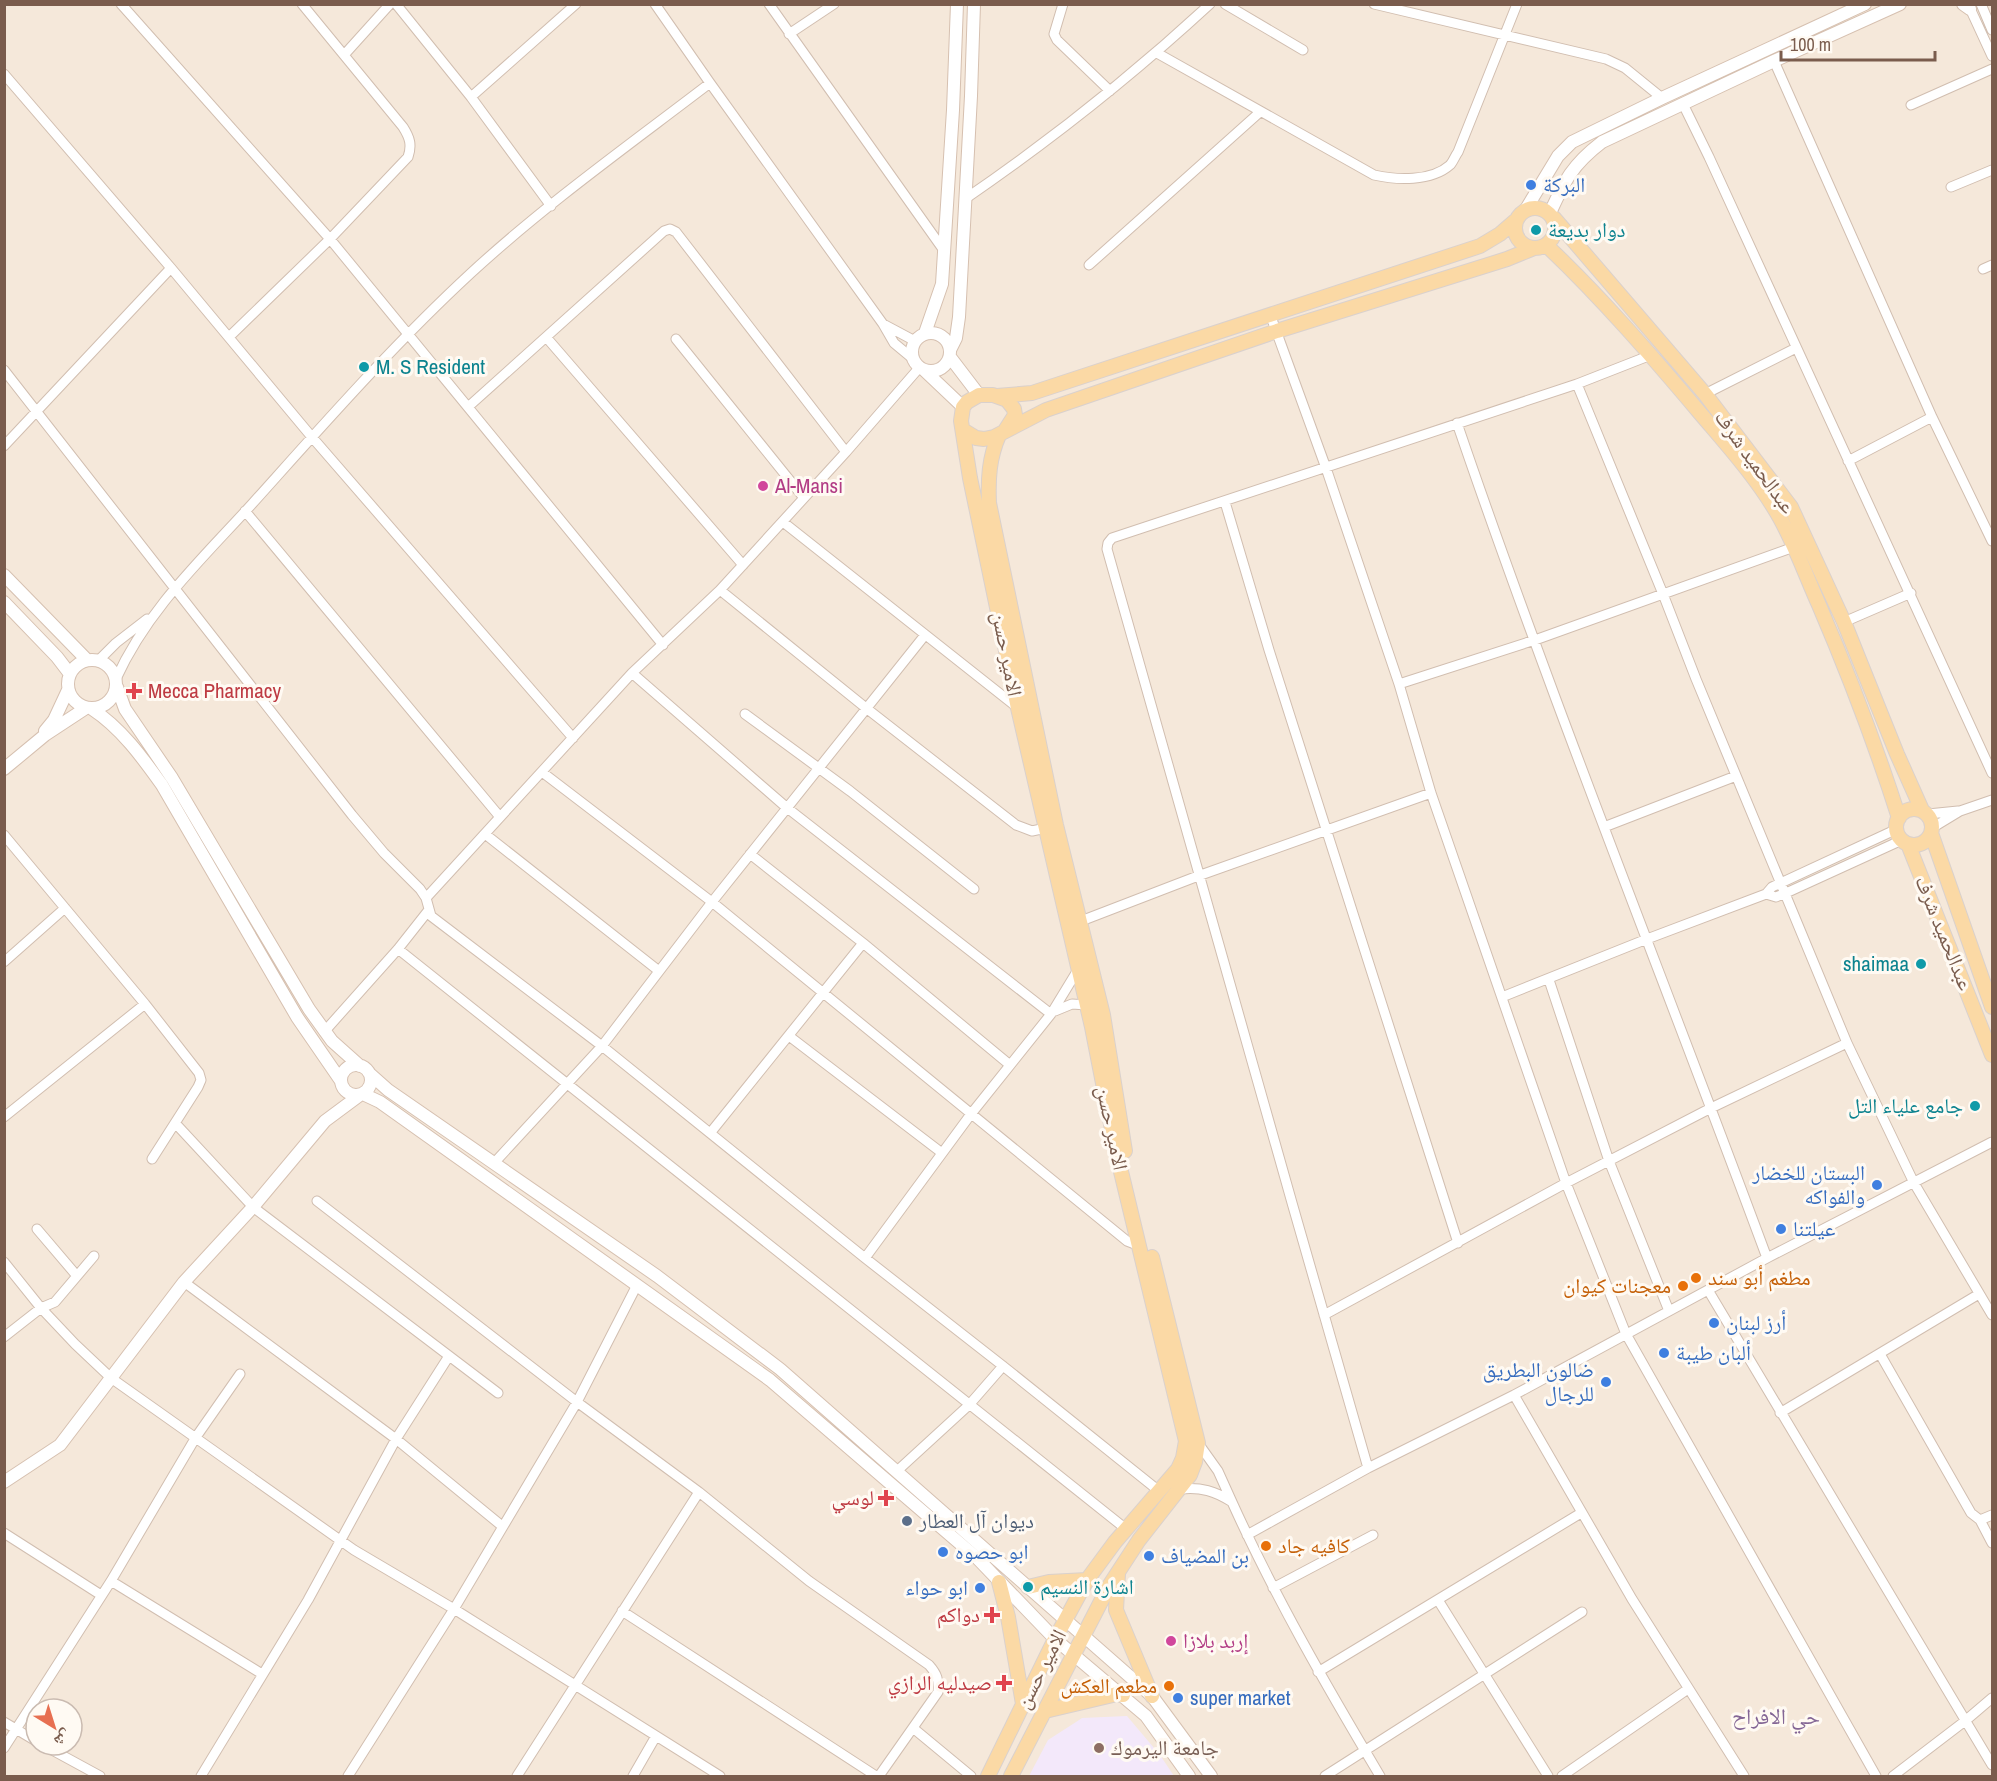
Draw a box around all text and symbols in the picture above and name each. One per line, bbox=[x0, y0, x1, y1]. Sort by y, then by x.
scale bar bbox=[1781, 24, 1936, 62]
text: 100 m bbox=[1790, 32, 1831, 57]
place label: البركة bbox=[1543, 170, 1585, 199]
marker: البركة bbox=[1524, 178, 1538, 192]
place label: دوار بديعة bbox=[1548, 215, 1626, 244]
marker: دوار بديعة bbox=[1529, 223, 1543, 237]
place label: M. S Resident bbox=[376, 352, 485, 381]
marker: M. S Resident bbox=[357, 360, 371, 374]
street label: عبدالحميد شرف bbox=[1708, 404, 1803, 520]
place label: Al-Mansi bbox=[774, 471, 843, 500]
marker: Al-Mansi bbox=[756, 479, 770, 493]
street label: الامير حسن bbox=[985, 609, 1030, 699]
place label: Mecca Pharmacy bbox=[148, 676, 281, 705]
marker: Mecca Pharmacy bbox=[125, 682, 143, 700]
street label: عبدالحميد شرف bbox=[1908, 871, 1981, 995]
place label: shaimaa bbox=[1843, 949, 1909, 978]
marker: shaimaa bbox=[1914, 957, 1928, 971]
street label: الامير حسن bbox=[1089, 1083, 1136, 1173]
place label: جامع علياء التل bbox=[1848, 1091, 1963, 1120]
marker: جامع علياء التل bbox=[1968, 1099, 1982, 1113]
place label: البستان للخضار والفواكه bbox=[1751, 1158, 1865, 1211]
marker: البستان للخضار والفواكه bbox=[1870, 1178, 1884, 1192]
place label: عيلتنا bbox=[1793, 1214, 1836, 1243]
marker: عيلتنا bbox=[1774, 1222, 1788, 1236]
place label: مطغم أبو سند bbox=[1708, 1263, 1811, 1292]
place label: معجنات كيوان bbox=[1563, 1271, 1671, 1300]
marker: مطغم أبو سند bbox=[1689, 1271, 1703, 1285]
marker: معجنات كيوان bbox=[1676, 1279, 1690, 1293]
place label: أرز لبنان bbox=[1726, 1308, 1786, 1337]
marker: أرز لبنان bbox=[1707, 1316, 1721, 1330]
place label: ألبان طيبة bbox=[1676, 1338, 1751, 1367]
marker: ألبان طيبة bbox=[1657, 1346, 1671, 1360]
place label: ضالون البطريق للرجال bbox=[1483, 1355, 1594, 1408]
marker: ضالون البطريق للرجال bbox=[1599, 1375, 1613, 1389]
place label: لوسي bbox=[831, 1483, 874, 1514]
marker: لوسي bbox=[879, 1491, 893, 1505]
place label: ديوان آل العطار bbox=[918, 1506, 1034, 1535]
marker: ديوان آل العطار bbox=[900, 1514, 914, 1528]
place label: كافيه جاد bbox=[1278, 1531, 1350, 1560]
place label: ابو حصوه bbox=[955, 1537, 1028, 1566]
marker: كافيه جاد bbox=[1259, 1539, 1273, 1553]
place label: بن المضياف bbox=[1161, 1541, 1249, 1570]
marker: ابو حصوه bbox=[936, 1545, 950, 1559]
marker: بن المضياف bbox=[1142, 1549, 1156, 1563]
place label: اشارة النسيم bbox=[1040, 1572, 1134, 1601]
place label: ابو حواء bbox=[905, 1573, 968, 1602]
marker: اشارة النسيم bbox=[1021, 1580, 1035, 1594]
marker: ابو حواء bbox=[973, 1581, 987, 1595]
place label: دواكم bbox=[937, 1600, 980, 1629]
marker: دواكم bbox=[985, 1608, 999, 1622]
street label: الامير حسن bbox=[1008, 1624, 1073, 1714]
place label: إربد بلازا bbox=[1183, 1626, 1248, 1655]
marker: إربد بلازا bbox=[1164, 1634, 1178, 1648]
place label: صيدليه الرازي bbox=[888, 1668, 992, 1699]
place label: مطعم العكش bbox=[1061, 1671, 1157, 1700]
marker: صيدليه الرازي bbox=[997, 1676, 1011, 1690]
marker: مطعم العكش bbox=[1162, 1679, 1176, 1693]
place label: super market bbox=[1190, 1683, 1291, 1712]
marker: super market bbox=[1171, 1691, 1185, 1705]
north arrow bbox=[24, 1697, 84, 1757]
district label: حي الافراح bbox=[1732, 1701, 1820, 1734]
text: ش bbox=[50, 1725, 77, 1753]
place label: جامعة اليرموك bbox=[1111, 1733, 1219, 1762]
marker: جامعة اليرموك bbox=[1092, 1741, 1106, 1755]

